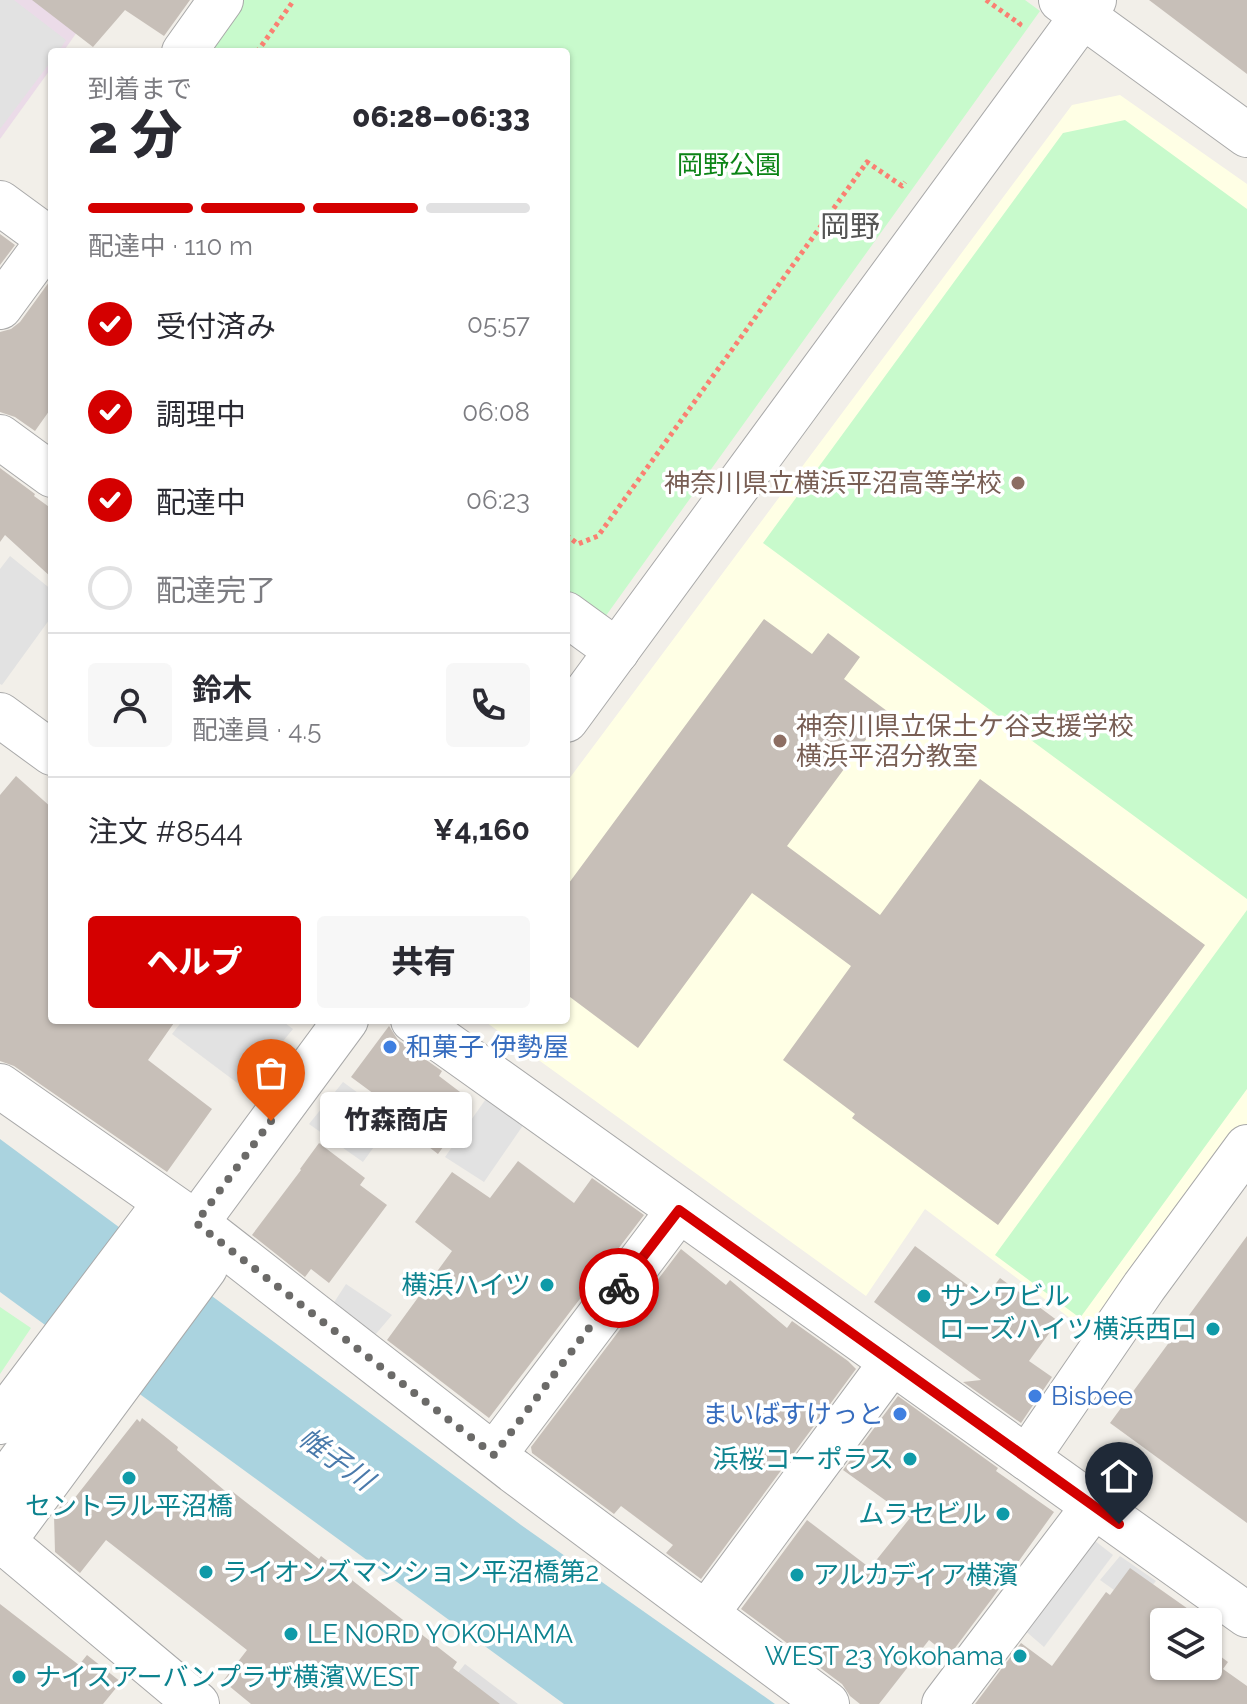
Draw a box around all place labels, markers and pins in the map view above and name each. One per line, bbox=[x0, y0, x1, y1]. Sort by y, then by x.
place label: 神奈川県立横浜平沼高等学校 bbox=[664, 468, 1002, 498]
marker: 神奈川県立横浜平沼高等学校 bbox=[1009, 474, 1027, 492]
place label: 神奈川県立保土ケ谷支援学校 横浜平沼分教室 bbox=[796, 711, 1134, 771]
marker: 神奈川県立保土ケ谷支援学校 横浜平沼分教室 bbox=[771, 732, 789, 750]
place label: 和菓子 伊勢屋 bbox=[406, 1032, 569, 1062]
marker: 和菓子 伊勢屋 bbox=[381, 1038, 399, 1056]
pin bbox=[237, 1039, 305, 1121]
callout: 竹森商店 bbox=[319, 1093, 471, 1149]
place label: 横浜ハイツ bbox=[402, 1270, 531, 1300]
marker: 横浜ハイツ bbox=[538, 1276, 556, 1294]
place label: サンワビル bbox=[940, 1281, 1070, 1311]
marker: サンワビル bbox=[915, 1287, 933, 1305]
place label: ローズハイツ横浜西口 bbox=[939, 1314, 1197, 1344]
marker: ローズハイツ横浜西口 bbox=[1204, 1320, 1222, 1338]
place label: Bisbee bbox=[1051, 1381, 1133, 1411]
marker: Bisbee bbox=[1026, 1387, 1044, 1405]
place label: まいばすけっと bbox=[702, 1399, 884, 1429]
marker: まいばすけっと bbox=[891, 1405, 909, 1423]
pin bbox=[1085, 1442, 1153, 1524]
place label: 浜桜コーポラス bbox=[713, 1444, 894, 1474]
marker: 浜桜コーポラス bbox=[901, 1450, 919, 1468]
marker: セントラル平沼橋 bbox=[120, 1469, 138, 1487]
place label: セントラル平沼橋 bbox=[25, 1491, 233, 1521]
place label: ムラセビル bbox=[858, 1499, 987, 1529]
marker: ムラセビル bbox=[994, 1505, 1012, 1523]
place label: ライオンズマンション平沼橋第2 bbox=[222, 1557, 599, 1587]
place label: アルカディア横濱 bbox=[813, 1560, 1018, 1590]
marker: ライオンズマンション平沼橋第2 bbox=[197, 1563, 215, 1581]
marker: アルカディア横濱 bbox=[788, 1566, 806, 1584]
place label: LE NORD YOKOHAMA bbox=[307, 1619, 574, 1649]
marker: LE NORD YOKOHAMA bbox=[282, 1625, 300, 1643]
place label: WEST 23 Yokohama bbox=[765, 1641, 1004, 1671]
marker: WEST 23 Yokohama bbox=[1011, 1647, 1029, 1665]
place label: ナイスアーバンプラザ横濱WEST bbox=[35, 1662, 420, 1692]
marker: ナイスアーバンプラザ横濱WEST bbox=[10, 1668, 28, 1686]

